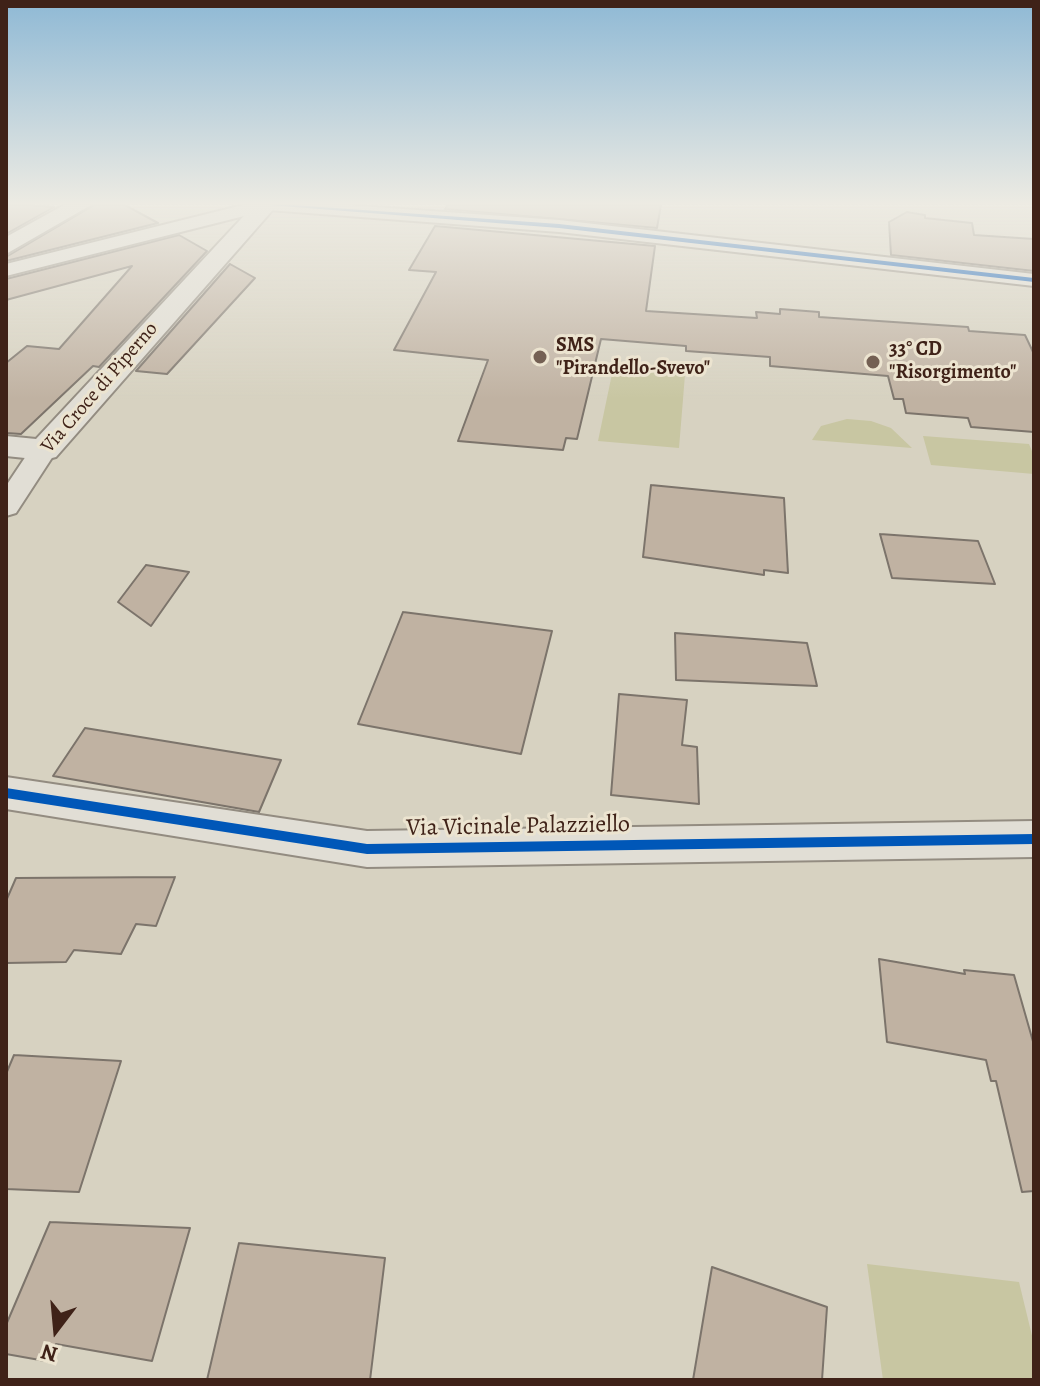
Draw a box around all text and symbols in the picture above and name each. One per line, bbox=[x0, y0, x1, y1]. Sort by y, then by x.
street label: Via Croce di Piperno bbox=[37, 318, 163, 458]
place label: SMS "Pirandello-Svevo" bbox=[556, 334, 710, 381]
place label: 33° CD "Risorgimento" bbox=[889, 338, 1016, 385]
marker: SMS "Pirandello-Svevo" bbox=[531, 348, 549, 366]
marker: 33° CD "Risorgimento" bbox=[864, 353, 882, 371]
street label: Via Vicinale Palazziello bbox=[406, 811, 630, 843]
north arrow bbox=[16, 1290, 96, 1370]
text: N bbox=[38, 1336, 61, 1370]

